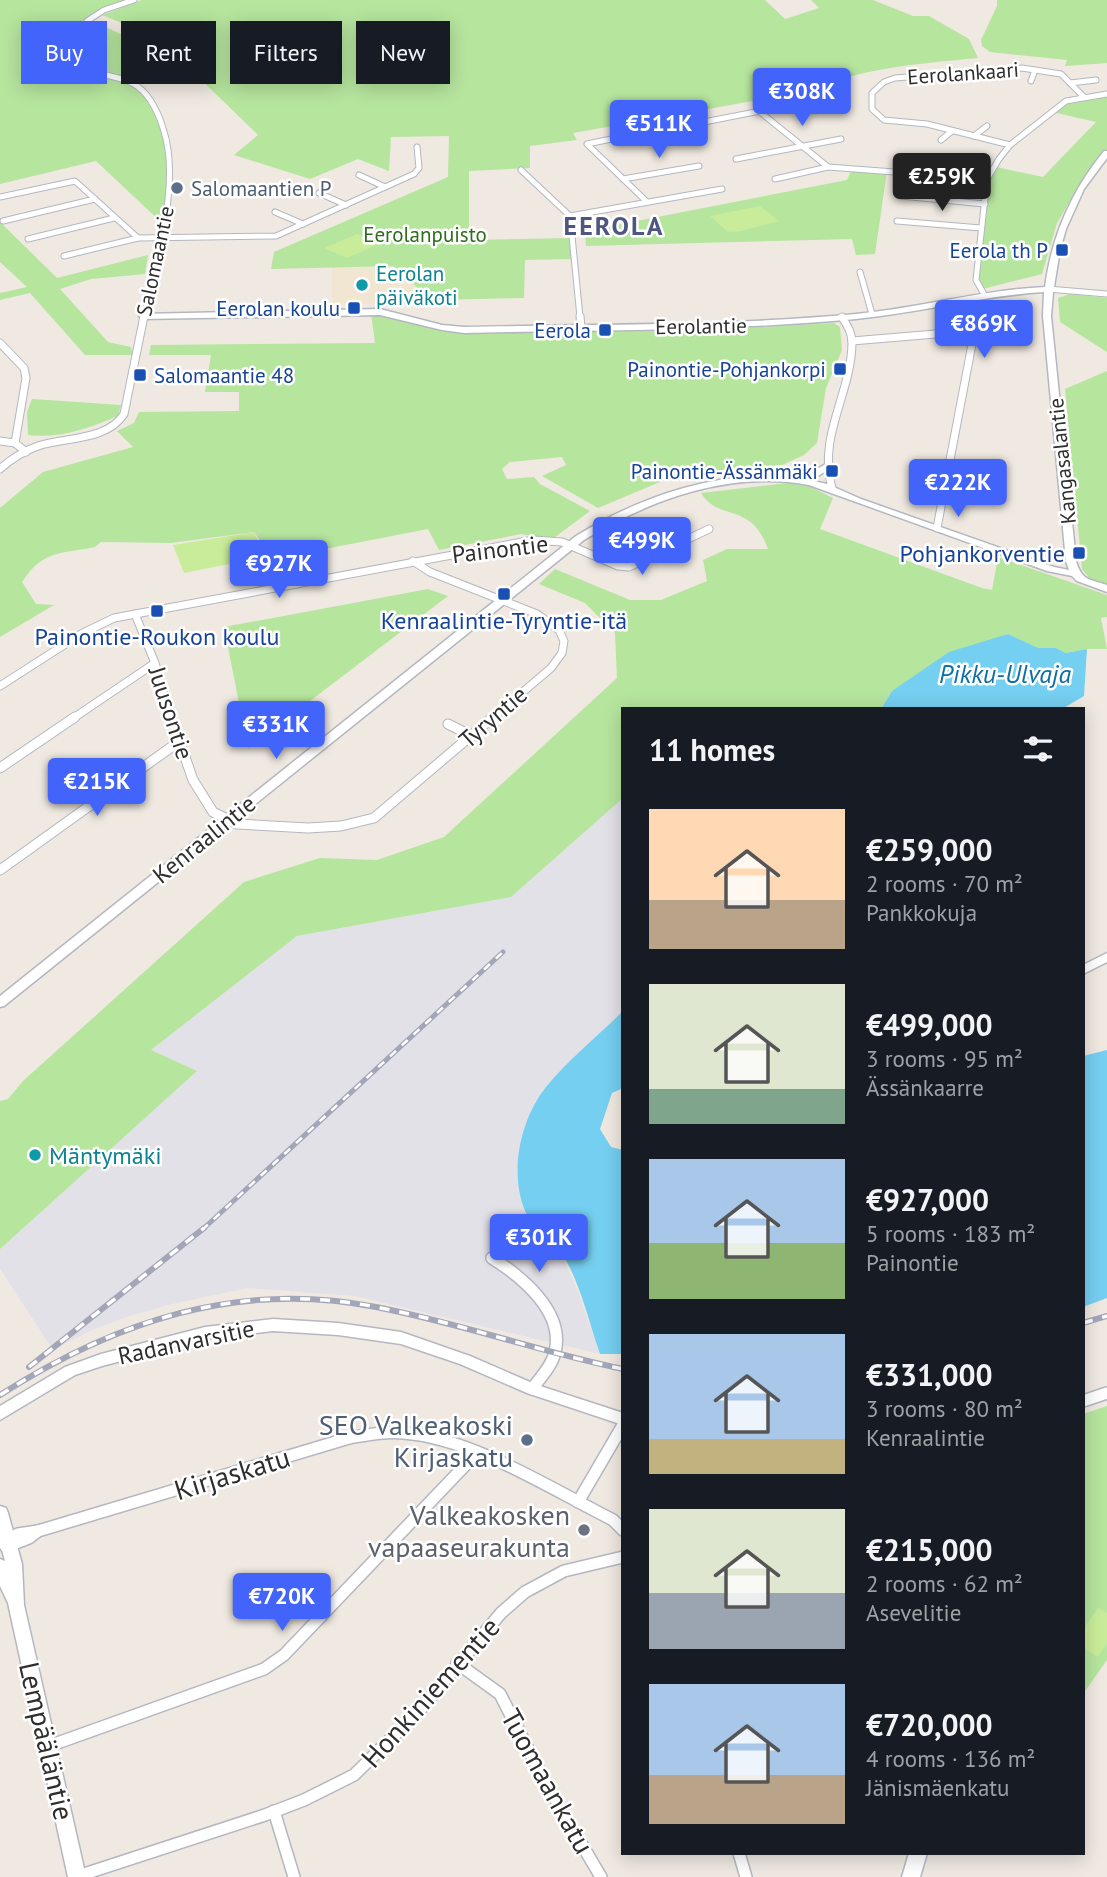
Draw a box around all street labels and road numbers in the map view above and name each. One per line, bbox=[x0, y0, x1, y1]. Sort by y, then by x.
street label: Eerolankaari bbox=[906, 56, 1020, 90]
street label: Salomaantie bbox=[130, 204, 180, 318]
street label: Eerolantie bbox=[655, 312, 747, 340]
street label: Kangasalantie bbox=[1042, 397, 1082, 525]
street label: Painontie bbox=[450, 528, 550, 570]
street label: Juusontie bbox=[141, 662, 201, 763]
street label: Tyryntie bbox=[452, 679, 534, 755]
street label: Kenraalintie bbox=[146, 788, 262, 890]
street label: Radanvarsitie bbox=[115, 1312, 257, 1372]
street label: Kirjaskatu bbox=[170, 1438, 294, 1508]
street label: Honkiniementie bbox=[352, 1609, 508, 1775]
street label: Lempääläntie bbox=[11, 1658, 83, 1824]
street label: Tuomaankatu bbox=[493, 1702, 603, 1860]

